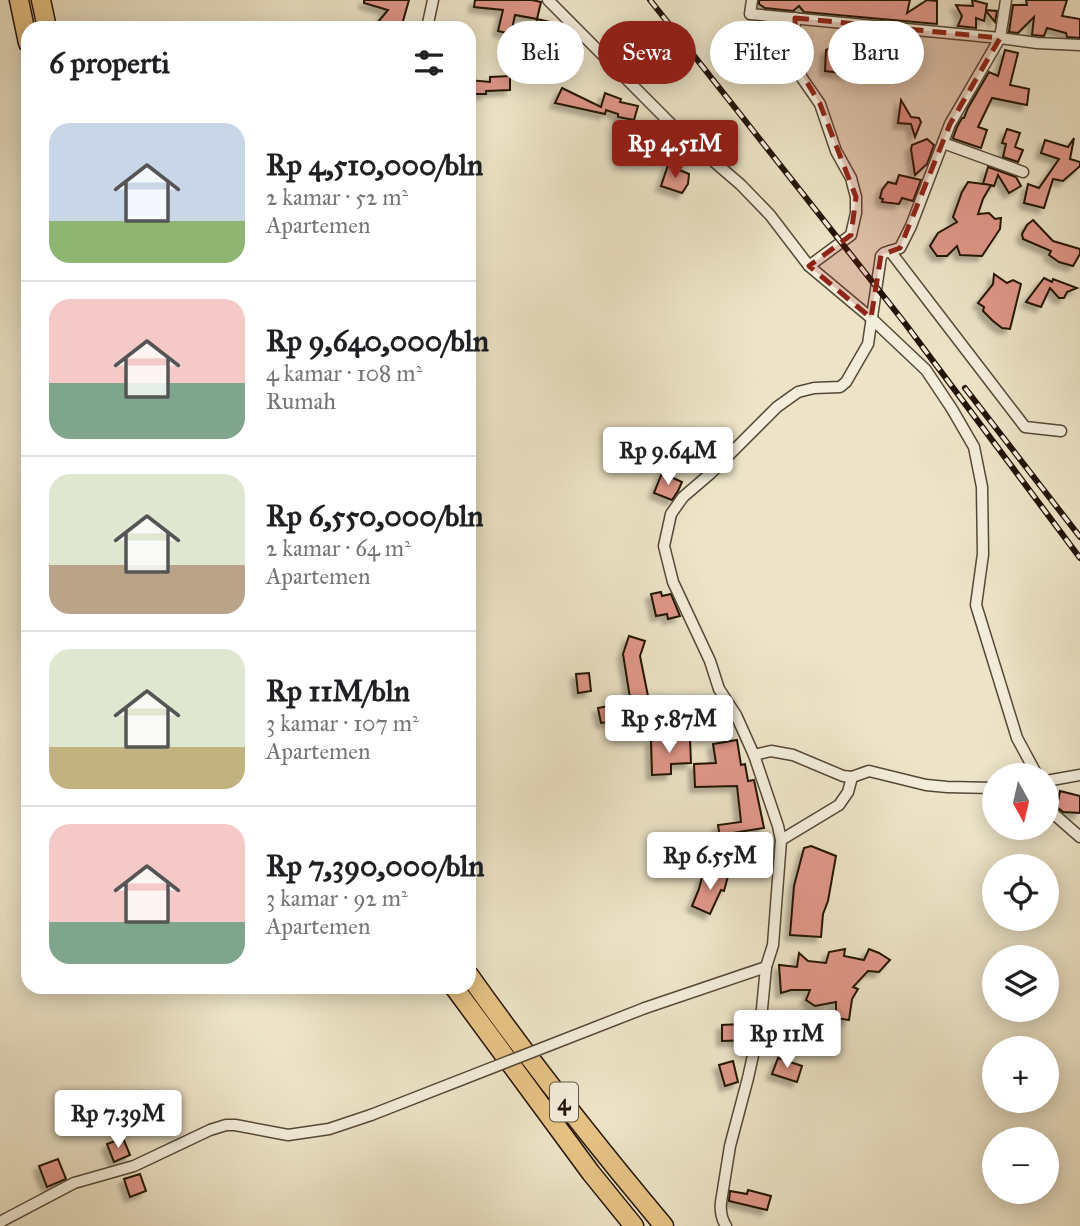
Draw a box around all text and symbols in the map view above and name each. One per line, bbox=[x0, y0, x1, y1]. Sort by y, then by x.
chip: Beli bbox=[497, 21, 584, 84]
chip: Sewa bbox=[598, 21, 696, 84]
chip: Filter bbox=[710, 21, 814, 84]
chip: Baru bbox=[828, 21, 924, 84]
icon: filters bbox=[410, 44, 448, 82]
text: 6 properti bbox=[49, 45, 170, 81]
pin: Rp 4.51M bbox=[603, 120, 747, 180]
text: Rp 4.51M bbox=[628, 129, 722, 157]
text: Rp 4,510,000/bln bbox=[266, 147, 483, 183]
icon: home bbox=[105, 151, 189, 235]
text: 2 kamar · 52 m² bbox=[266, 183, 408, 211]
text: Apartemen bbox=[266, 211, 370, 239]
text: Rp 9,640,000/bln bbox=[266, 323, 489, 359]
icon: home bbox=[105, 327, 189, 411]
text: 4 kamar · 108 m² bbox=[266, 359, 422, 387]
text: Rumah bbox=[266, 387, 336, 415]
pin: Rp 9.64M bbox=[596, 428, 740, 487]
text: Rp 9.64M bbox=[619, 436, 717, 464]
text: Rp 6,550,000/bln bbox=[266, 498, 484, 534]
icon: home bbox=[105, 502, 189, 586]
text: 2 kamar · 64 m² bbox=[266, 534, 411, 562]
text: Apartemen bbox=[266, 562, 370, 590]
text: Rp 11M/bln bbox=[266, 673, 410, 709]
icon: home bbox=[105, 677, 189, 761]
pin: Rp 5.87M bbox=[597, 696, 741, 755]
text: Rp 5.87M bbox=[621, 704, 717, 732]
text: 3 kamar · 107 m² bbox=[266, 709, 419, 737]
text: Apartemen bbox=[266, 737, 370, 765]
north arrow bbox=[982, 763, 1059, 840]
map controls bbox=[982, 763, 1059, 1204]
pin: Rp 6.55M bbox=[638, 832, 782, 892]
text: Rp 6.55M bbox=[663, 841, 757, 869]
text: Rp 7,390,000/bln bbox=[266, 848, 485, 884]
icon: home bbox=[105, 852, 189, 936]
button: locate bbox=[982, 854, 1059, 931]
text: 3 kamar · 92 m² bbox=[266, 884, 408, 912]
text: Apartemen bbox=[266, 912, 370, 940]
button: layers bbox=[982, 945, 1059, 1022]
pin: Rp 11M bbox=[730, 1010, 844, 1070]
text: Rp 11M bbox=[750, 1019, 824, 1047]
button: + bbox=[982, 1036, 1059, 1113]
road number: 4 bbox=[550, 1082, 578, 1121]
pin: Rp 7.39M bbox=[46, 1090, 190, 1150]
text: Rp 7.39M bbox=[71, 1099, 165, 1127]
button: − bbox=[982, 1127, 1059, 1204]

